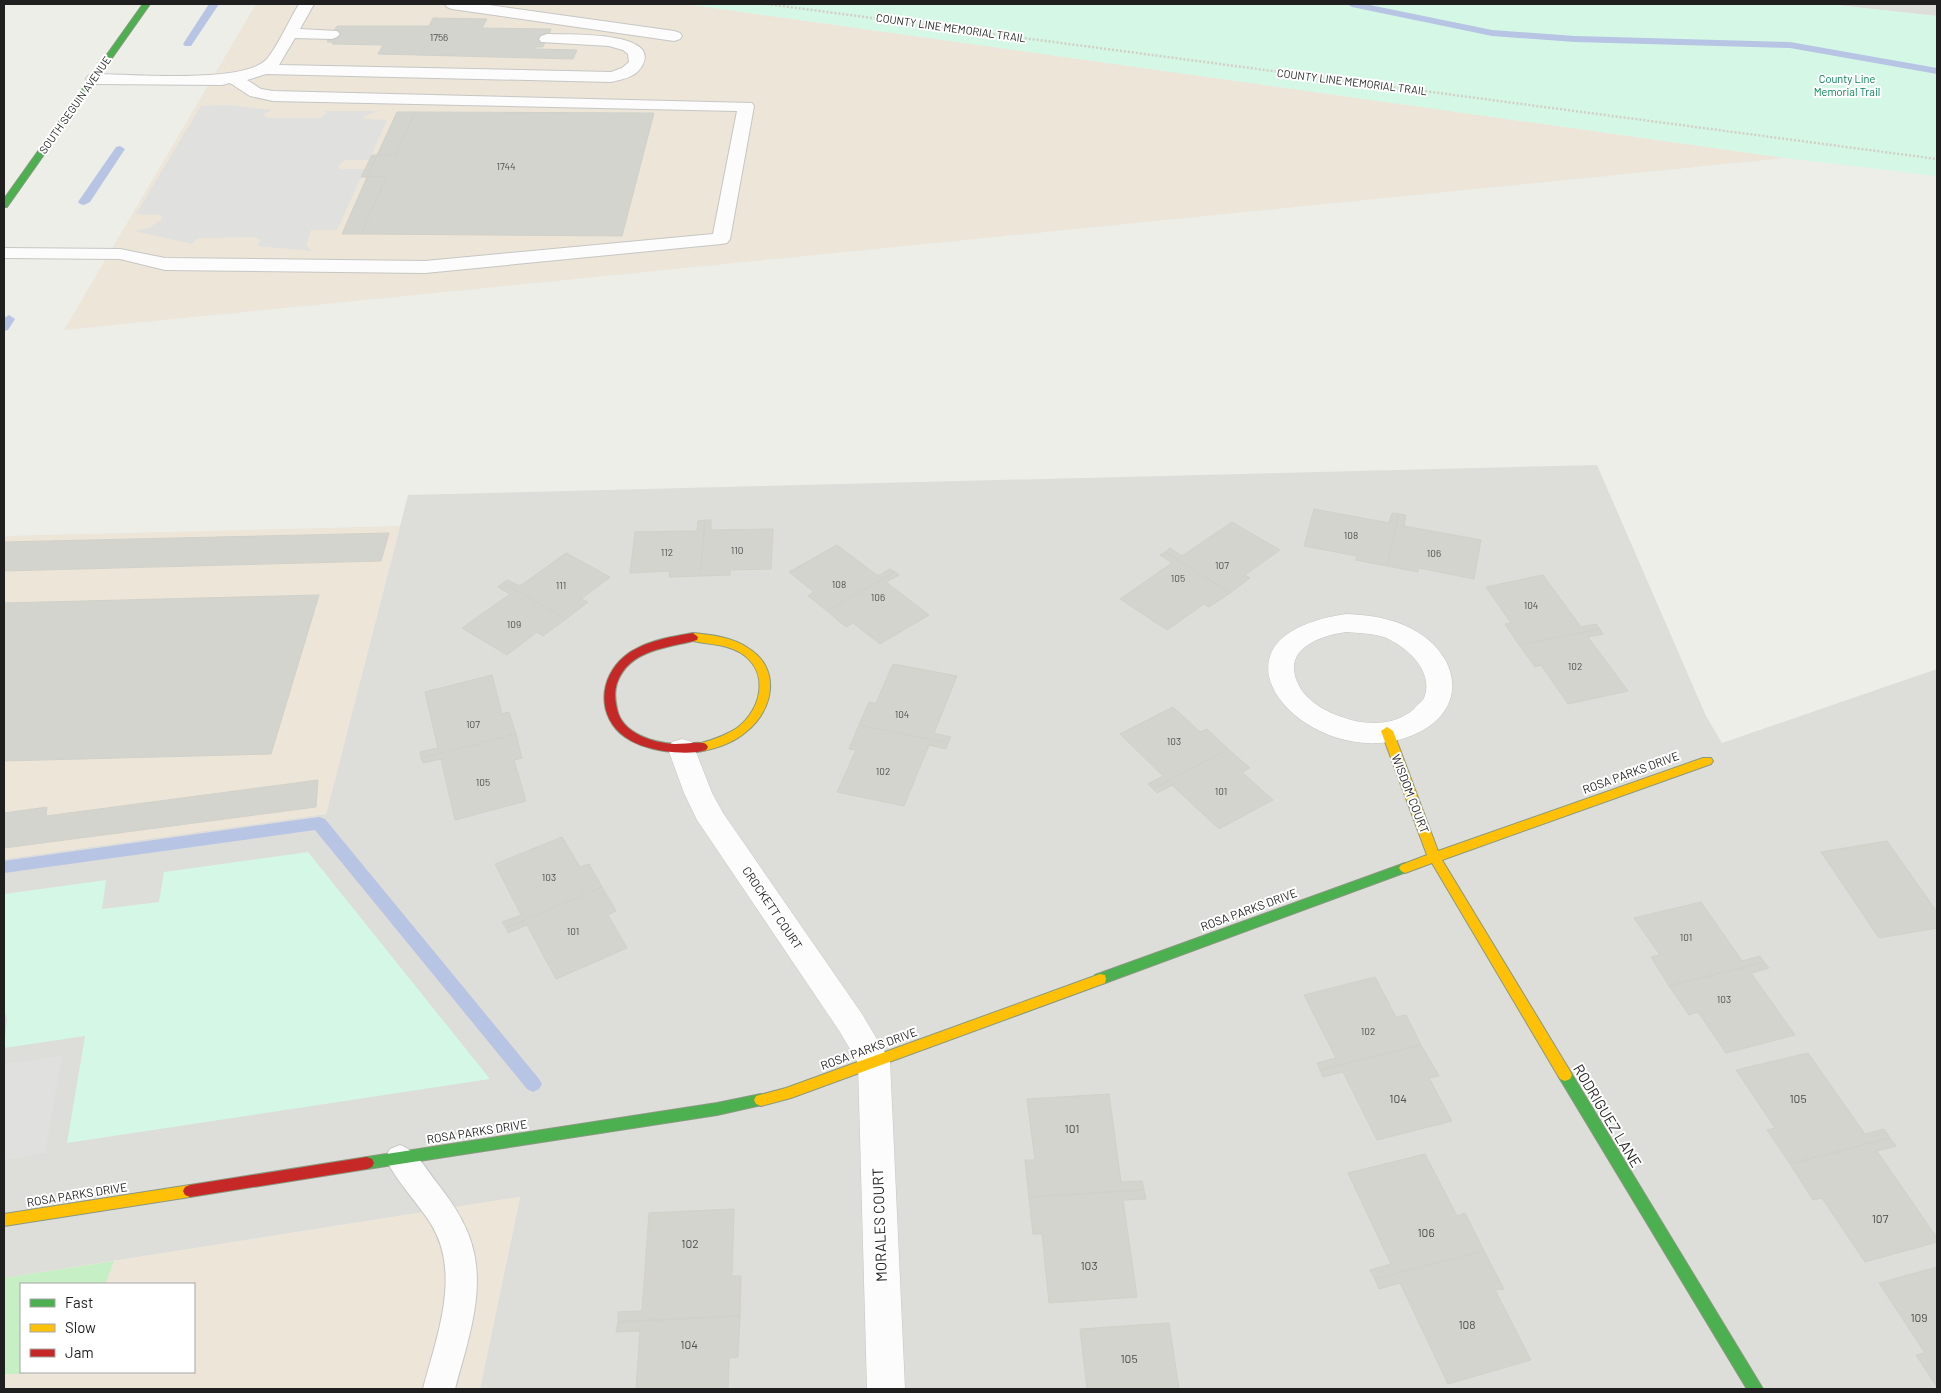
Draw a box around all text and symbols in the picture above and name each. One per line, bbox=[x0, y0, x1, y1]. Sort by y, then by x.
street label: COUNTY LINE MEMORIAL TRAIL bbox=[875, 11, 1027, 44]
house number: 1756 bbox=[430, 31, 448, 43]
street label: SOUTH SEGUIN AVENUE bbox=[36, 53, 113, 156]
street label: COUNTY LINE MEMORIAL TRAIL bbox=[1276, 66, 1428, 97]
park label: County Line Memorial Trail bbox=[1814, 72, 1880, 98]
house number: 1744 bbox=[496, 160, 516, 172]
house number: 108 bbox=[1344, 529, 1358, 541]
house number: 110 bbox=[731, 544, 743, 556]
house number: 112 bbox=[661, 546, 673, 558]
house number: 106 bbox=[1427, 547, 1441, 559]
house number: 107 bbox=[1215, 559, 1229, 571]
house number: 105 bbox=[1171, 572, 1185, 584]
house number: 108 bbox=[832, 578, 846, 590]
house number: 111 bbox=[556, 579, 566, 591]
house number: 106 bbox=[871, 591, 885, 603]
house number: 104 bbox=[1524, 599, 1538, 611]
house number: 109 bbox=[507, 618, 521, 630]
house number: 102 bbox=[1568, 660, 1582, 672]
house number: 104 bbox=[895, 708, 909, 720]
house number: 107 bbox=[466, 718, 480, 730]
house number: 103 bbox=[1167, 735, 1181, 747]
street label: ROSA PARKS DRIVE bbox=[1581, 748, 1681, 796]
street label: WISDOM COURT bbox=[1389, 752, 1432, 835]
house number: 102 bbox=[876, 765, 890, 777]
house number: 105 bbox=[476, 776, 490, 788]
house number: 101 bbox=[1215, 785, 1227, 797]
street label: CROCKETT COURT bbox=[740, 863, 806, 952]
house number: 103 bbox=[542, 871, 556, 883]
street label: ROSA PARKS DRIVE bbox=[1199, 885, 1299, 933]
house number: 101 bbox=[567, 925, 579, 937]
house number: 101 bbox=[1680, 931, 1692, 943]
house number: 103 bbox=[1717, 993, 1731, 1005]
street label: ROSA PARKS DRIVE bbox=[819, 1024, 919, 1072]
house number: 102 bbox=[1361, 1025, 1375, 1037]
street label: RODRIGUEZ LANE bbox=[1570, 1061, 1646, 1170]
house number: 104 bbox=[1389, 1091, 1407, 1105]
house number: 105 bbox=[1789, 1091, 1807, 1105]
street label: ROSA PARKS DRIVE bbox=[426, 1116, 528, 1146]
house number: 101 bbox=[1065, 1121, 1079, 1135]
street label: MORALES COURT bbox=[868, 1168, 890, 1282]
street label: ROSA PARKS DRIVE bbox=[26, 1179, 128, 1209]
house number: 107 bbox=[1872, 1211, 1889, 1225]
house number: 106 bbox=[1417, 1225, 1435, 1239]
house number: 102 bbox=[681, 1236, 699, 1250]
house number: 103 bbox=[1080, 1258, 1098, 1272]
legend bbox=[20, 1283, 195, 1373]
text: Fast bbox=[65, 1293, 93, 1311]
house number: 109 bbox=[1910, 1310, 1928, 1324]
house number: 108 bbox=[1458, 1317, 1476, 1331]
text: Slow bbox=[65, 1318, 96, 1336]
house number: 104 bbox=[680, 1337, 698, 1351]
text: Jam bbox=[65, 1343, 94, 1361]
house number: 105 bbox=[1120, 1351, 1138, 1365]

